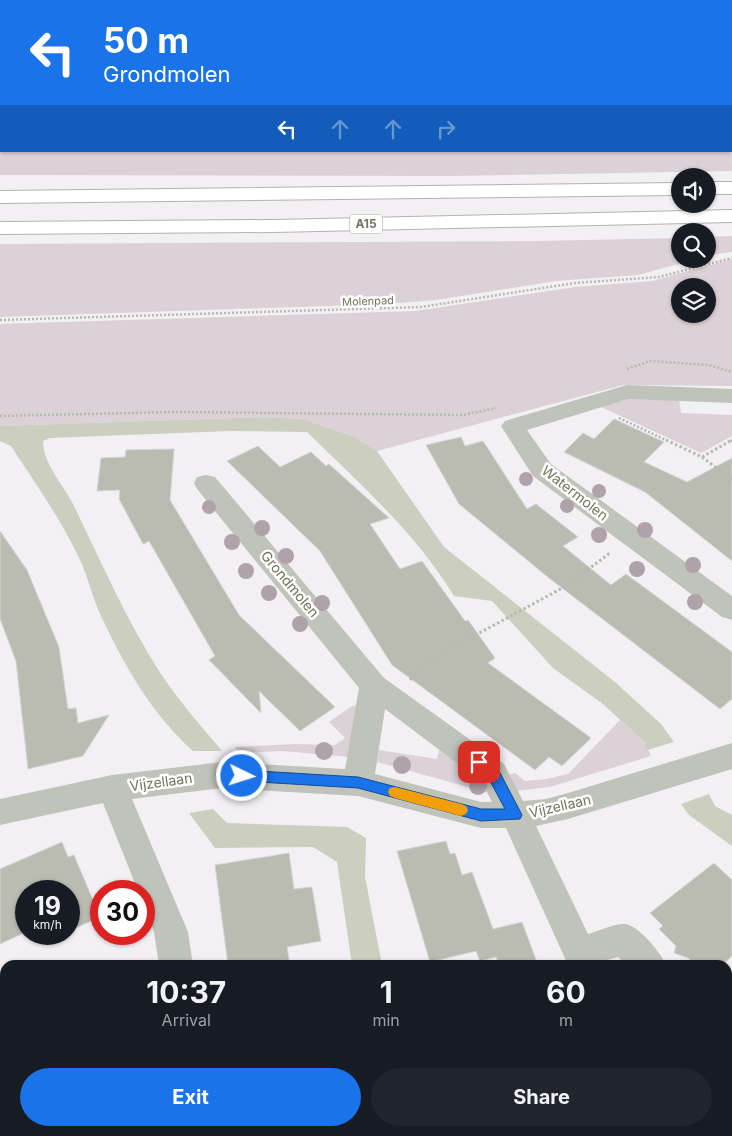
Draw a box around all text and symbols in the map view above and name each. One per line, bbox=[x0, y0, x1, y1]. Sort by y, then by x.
text: 50 m bbox=[103, 19, 189, 61]
icon: left bbox=[20, 20, 85, 85]
text: Grondmolen bbox=[103, 61, 231, 87]
icon: left bbox=[273, 115, 301, 143]
icon: ahead bbox=[326, 115, 354, 143]
icon: ahead bbox=[379, 115, 407, 143]
icon: right bbox=[432, 115, 460, 143]
map controls bbox=[671, 168, 716, 323]
button: sound bbox=[671, 168, 716, 213]
road number: A15 bbox=[350, 214, 382, 233]
button: search bbox=[671, 223, 716, 268]
button: layers bbox=[671, 278, 716, 323]
street label: Molenpad bbox=[342, 293, 394, 309]
street label: Watermolen bbox=[539, 461, 612, 524]
street label: Grondmolen bbox=[258, 547, 323, 620]
pin bbox=[458, 741, 500, 783]
icon: arrive bbox=[465, 748, 493, 776]
position arrow bbox=[215, 749, 267, 801]
street label: Vijzellaan bbox=[129, 769, 193, 794]
street label: Vijzellaan bbox=[527, 790, 592, 821]
speed limit sign: 30 bbox=[90, 880, 155, 945]
text: 19 bbox=[34, 891, 61, 921]
text: km/h bbox=[33, 917, 62, 932]
text: 10:37 bbox=[146, 974, 226, 1010]
text: 1 bbox=[380, 974, 393, 1010]
text: 60 bbox=[546, 974, 586, 1010]
text: Arrival bbox=[162, 1010, 211, 1030]
text: min bbox=[372, 1010, 400, 1030]
text: m bbox=[559, 1010, 573, 1030]
button: Exit bbox=[20, 1068, 361, 1126]
button: Share bbox=[371, 1068, 712, 1126]

